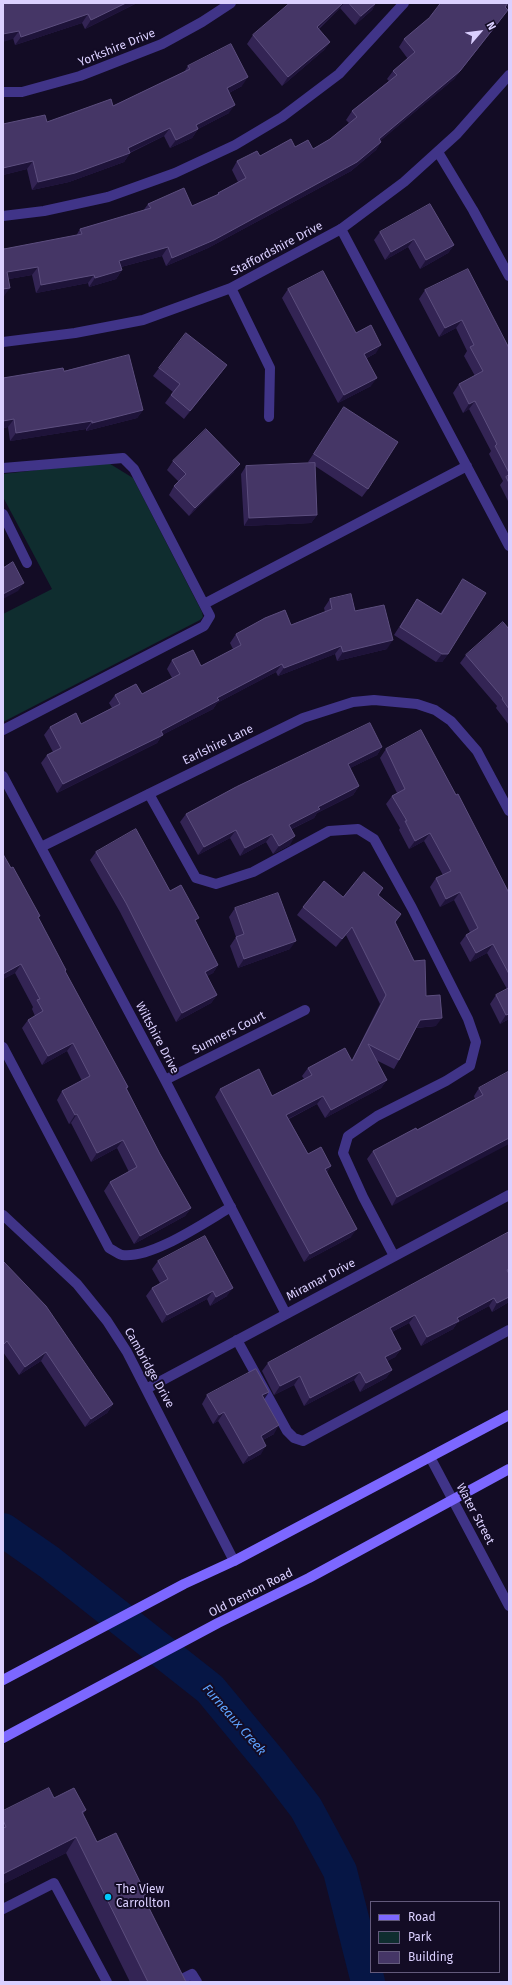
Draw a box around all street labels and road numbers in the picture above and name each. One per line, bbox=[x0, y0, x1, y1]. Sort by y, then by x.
street label: Yorkshire Drive bbox=[76, 26, 158, 70]
street label: Staffordshire Drive bbox=[229, 219, 325, 279]
street label: Earlshire Lane bbox=[180, 722, 256, 768]
street label: Wiltshire Drive bbox=[132, 1000, 182, 1076]
street label: Sumners Court bbox=[190, 1008, 268, 1058]
street label: Miramar Drive bbox=[284, 1256, 358, 1304]
street label: Cambridge Drive bbox=[121, 1325, 177, 1411]
street label: Water Street bbox=[453, 1481, 497, 1547]
street label: Old Denton Road bbox=[207, 1566, 295, 1620]

